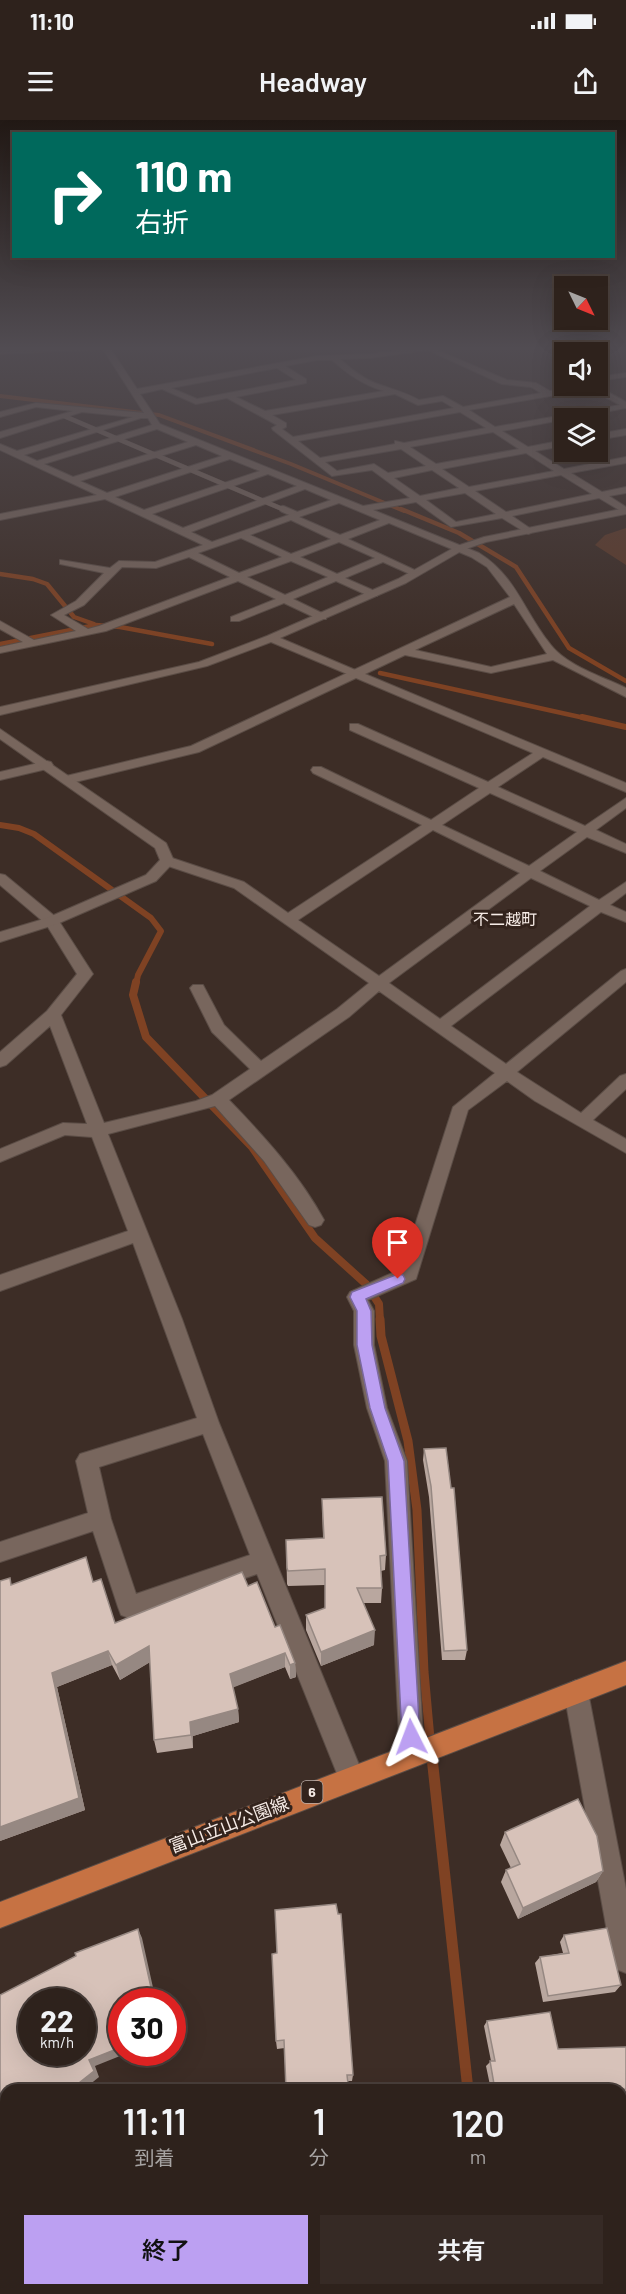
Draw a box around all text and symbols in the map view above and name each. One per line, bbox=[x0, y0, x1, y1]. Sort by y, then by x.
text: 11:10 bbox=[30, 8, 74, 34]
icon: menu bbox=[24, 65, 57, 98]
text: Headway bbox=[259, 65, 367, 97]
icon: share bbox=[569, 65, 602, 98]
text: 110 m bbox=[135, 150, 232, 200]
icon: right bbox=[36, 156, 114, 234]
text: 右折 bbox=[135, 205, 189, 237]
north arrow bbox=[554, 276, 608, 330]
map controls bbox=[554, 276, 608, 462]
button: sound bbox=[554, 342, 608, 396]
button: layers bbox=[554, 408, 608, 462]
district label: 不二越町 bbox=[473, 909, 537, 928]
pin bbox=[372, 1217, 423, 1279]
icon: arrive bbox=[381, 1226, 414, 1259]
position arrow bbox=[379, 1705, 443, 1769]
road number: 6 bbox=[302, 1781, 322, 1803]
street label: 富山立山公園線 bbox=[166, 1791, 291, 1857]
speed limit sign: 30 bbox=[108, 1988, 186, 2066]
text: 22 bbox=[40, 2002, 74, 2038]
text: km/h bbox=[40, 2033, 74, 2051]
text: 11:11 bbox=[122, 2099, 187, 2142]
text: 1 bbox=[313, 2099, 325, 2142]
text: 120 bbox=[452, 2101, 505, 2144]
text: m bbox=[470, 2144, 486, 2168]
text: 到着 bbox=[135, 2145, 175, 2169]
text: 分 bbox=[309, 2145, 329, 2169]
button: 終了 bbox=[24, 2215, 308, 2284]
button: 共有 bbox=[320, 2215, 603, 2284]

